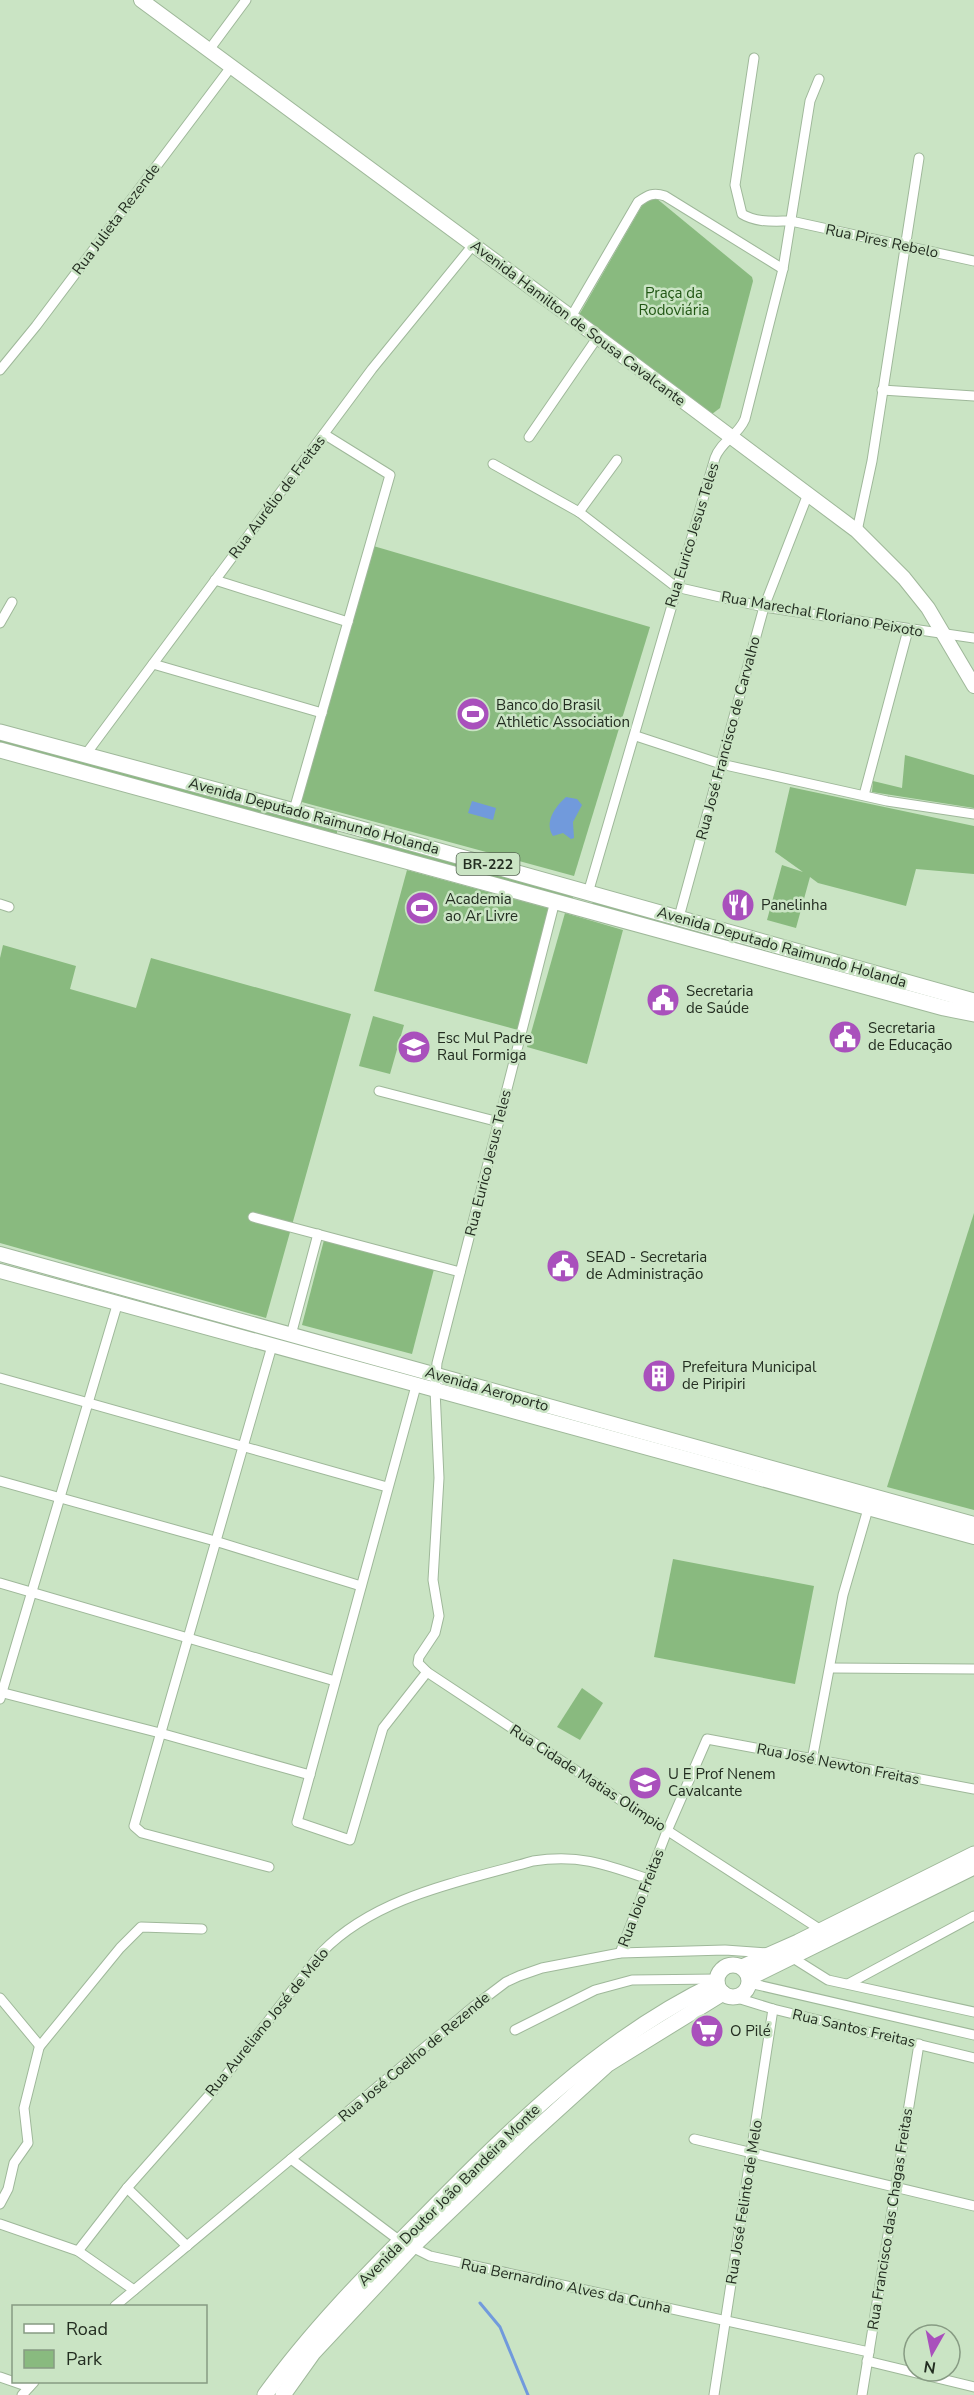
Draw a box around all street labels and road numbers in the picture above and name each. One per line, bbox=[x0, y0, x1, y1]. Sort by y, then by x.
street label: Rua Julieta Rezende bbox=[68, 159, 164, 279]
street label: Rua Pires Rebelo bbox=[824, 219, 940, 263]
street label: Avenida Hamilton de Sousa Cavalcante bbox=[466, 235, 690, 411]
street label: Rua Aurélio de Freitas bbox=[224, 432, 330, 562]
street label: Rua Eurico Jesus Teles bbox=[660, 460, 724, 610]
street label: Rua Marechal Floriano Peixoto bbox=[720, 586, 924, 642]
street label: Rua José Francisco de Carvalho bbox=[691, 634, 765, 842]
street label: Avenida Deputado Raimundo Holanda bbox=[187, 773, 441, 859]
road number: BR-222 bbox=[456, 853, 520, 875]
street label: Avenida Deputado Raimundo Holanda bbox=[655, 902, 909, 992]
street label: Rua Eurico Jesus Teles bbox=[460, 1088, 516, 1238]
street label: Avenida Aeroporto bbox=[423, 1362, 551, 1416]
street label: Rua Cidade Matias Olimpio bbox=[506, 1720, 670, 1836]
street label: Rua José Newton Freitas bbox=[755, 1738, 921, 1790]
street label: Rua Ioio Freitas bbox=[613, 1846, 669, 1950]
street label: Rua Aureliano José de Melo bbox=[201, 1944, 333, 2100]
street label: Rua José Coelho de Rezende bbox=[334, 1988, 494, 2126]
street label: Rua Santos Freitas bbox=[790, 2004, 918, 2052]
street label: Avenida Doutor João Bandeira Monte bbox=[354, 2100, 544, 2290]
street label: Rua Francisco das Chagas Freitas bbox=[863, 2107, 917, 2331]
street label: Rua José Felinto de Melo bbox=[721, 2118, 767, 2286]
street label: Rua Bernardino Alves da Cunha bbox=[459, 2254, 673, 2318]

